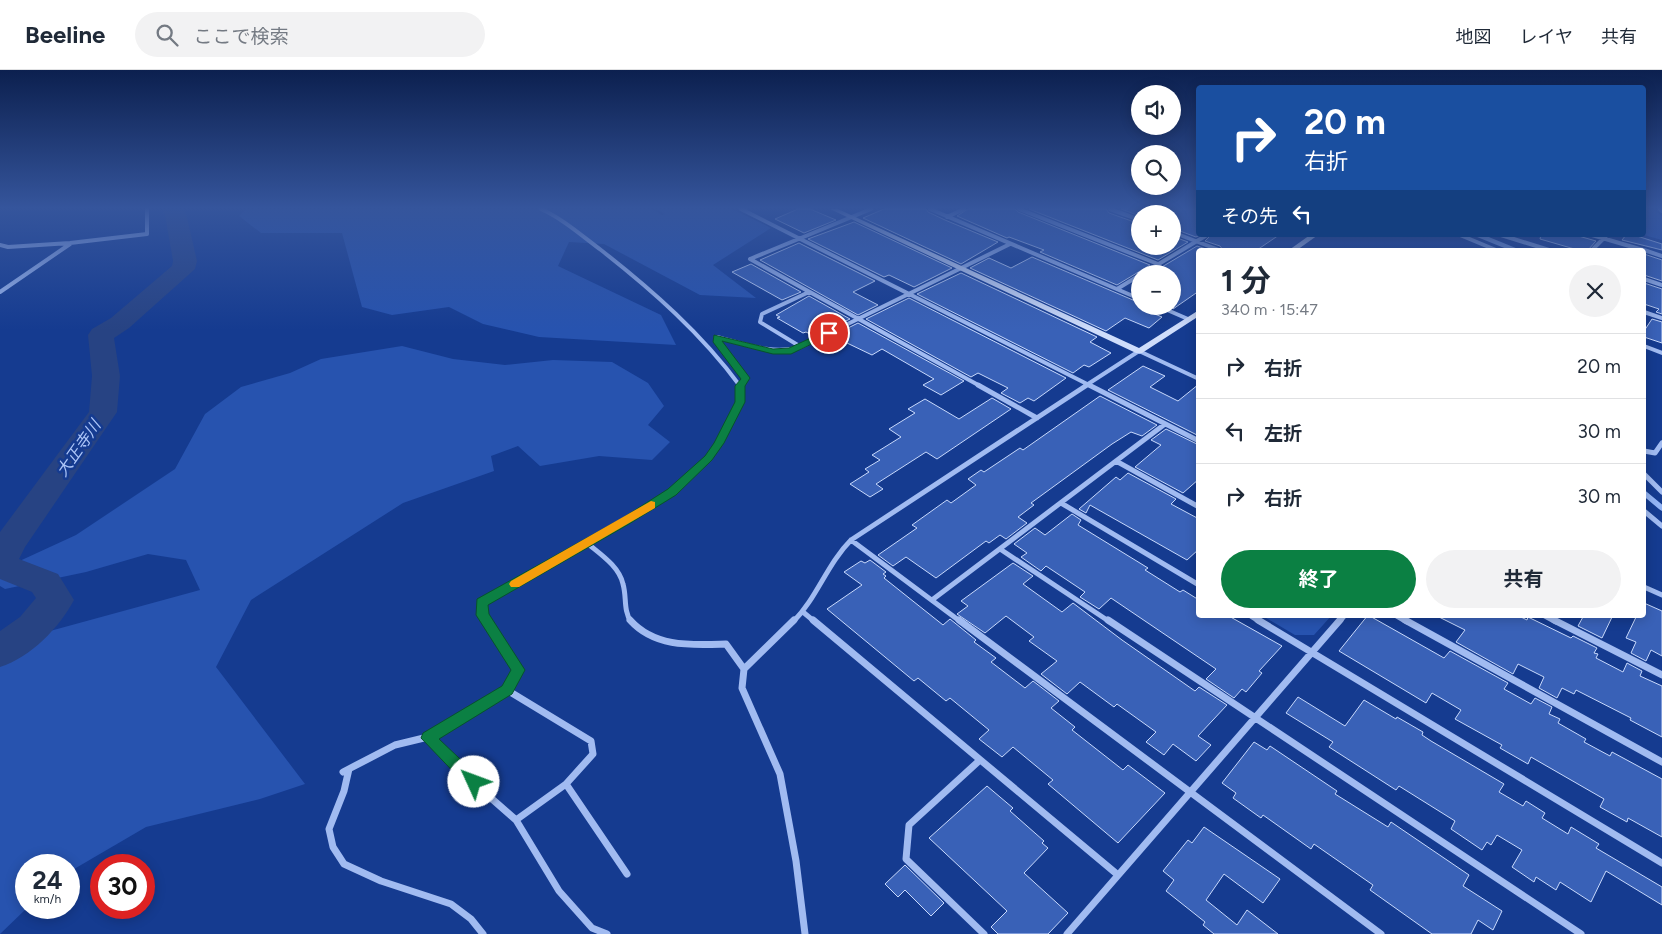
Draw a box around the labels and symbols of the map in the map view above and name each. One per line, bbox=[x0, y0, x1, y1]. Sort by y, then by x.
pin bbox=[808, 312, 850, 354]
water label: 大正寺川 bbox=[52, 415, 106, 480]
position arrow bbox=[447, 755, 499, 807]
speed limit sign: 30 bbox=[90, 854, 155, 919]

